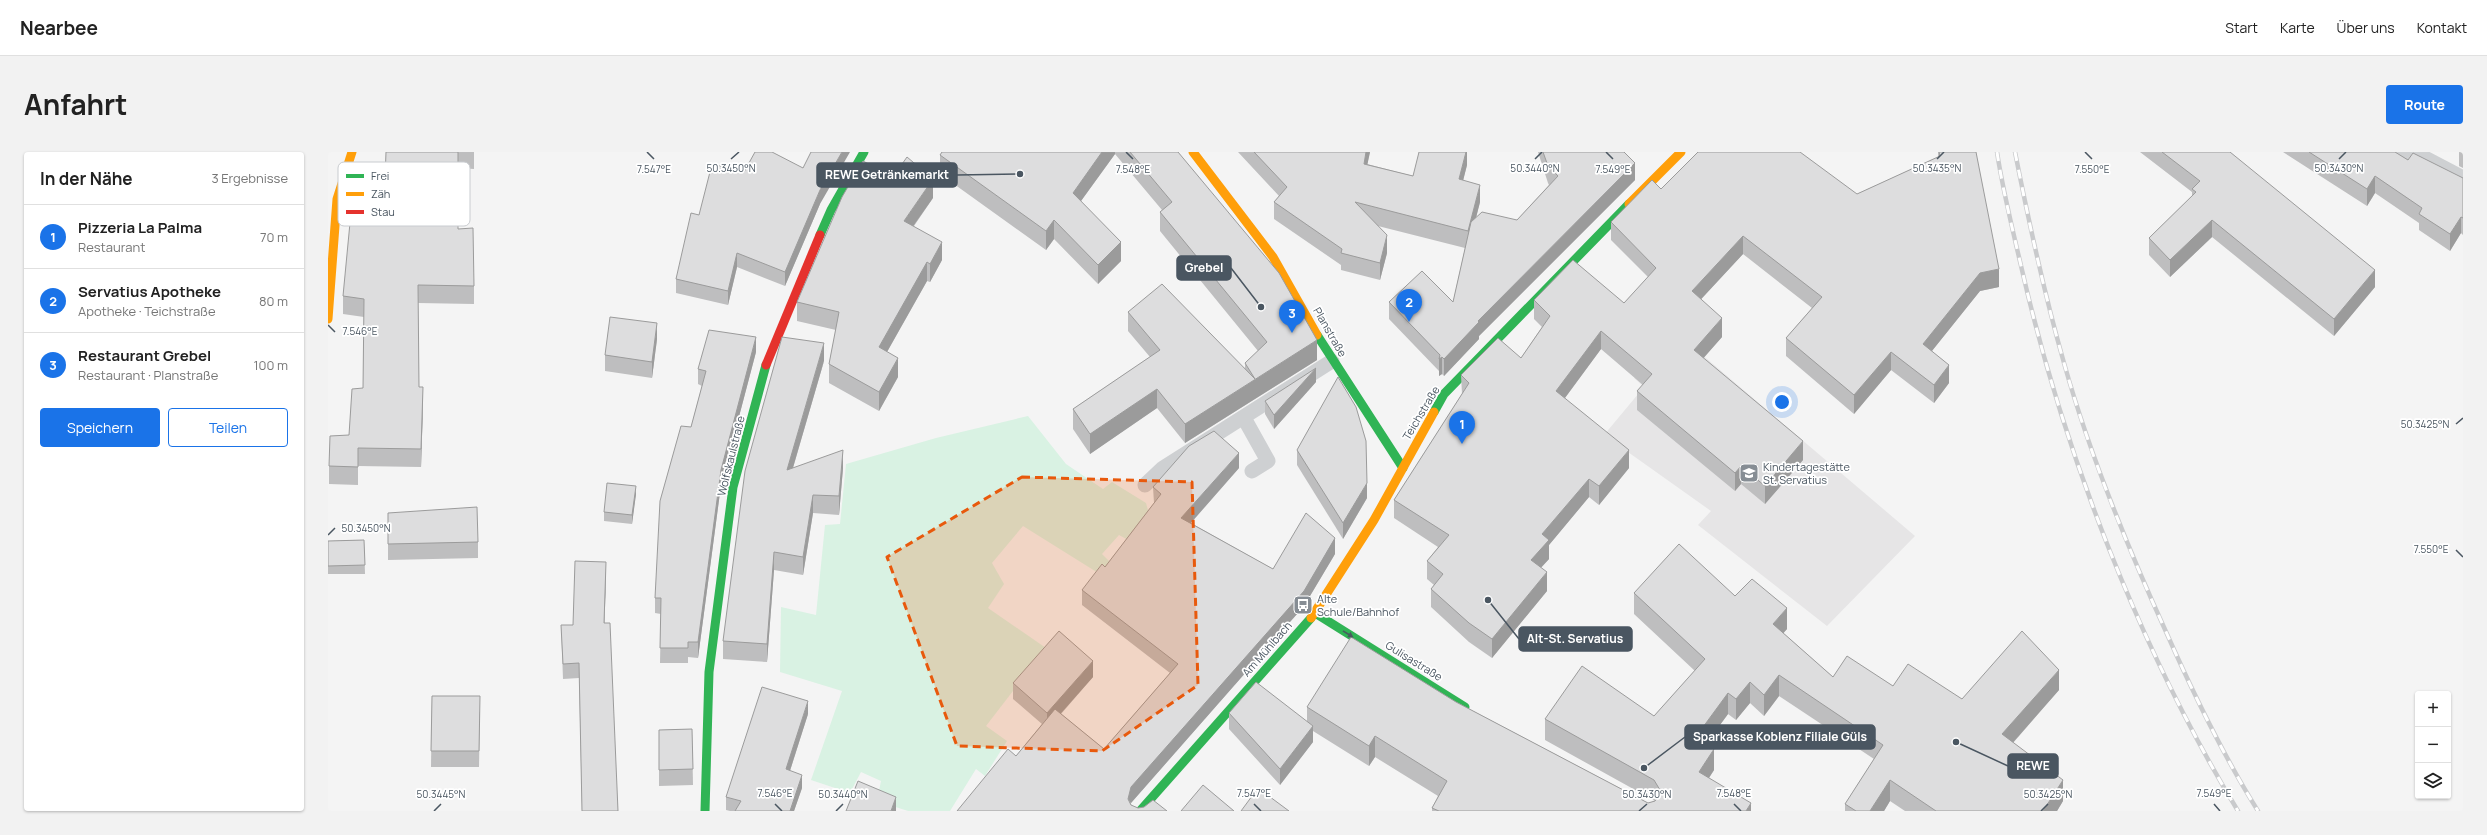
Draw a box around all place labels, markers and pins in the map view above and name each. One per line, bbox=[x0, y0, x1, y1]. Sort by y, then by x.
callout: REWE Getränkemarkt bbox=[817, 163, 957, 187]
callout: Grebel bbox=[1177, 256, 1231, 280]
pin: 2 bbox=[1396, 289, 1422, 322]
pin: 3 bbox=[1279, 300, 1305, 333]
pin: 1 bbox=[1449, 411, 1475, 444]
place label: Kindertagestätte St. Servatius bbox=[1763, 459, 1850, 487]
school or university icon: Kindertagestätte St. Servatius bbox=[1738, 462, 1760, 484]
place label: Alte Schule/Bahnhof bbox=[1317, 591, 1399, 619]
bus stop icon: Alte Schule/Bahnhof bbox=[1292, 594, 1314, 616]
callout: Alt-St. Servatius bbox=[1519, 627, 1632, 651]
callout: Sparkasse Koblenz Filiale Güls bbox=[1685, 725, 1875, 749]
callout: REWE bbox=[2008, 754, 2058, 778]

